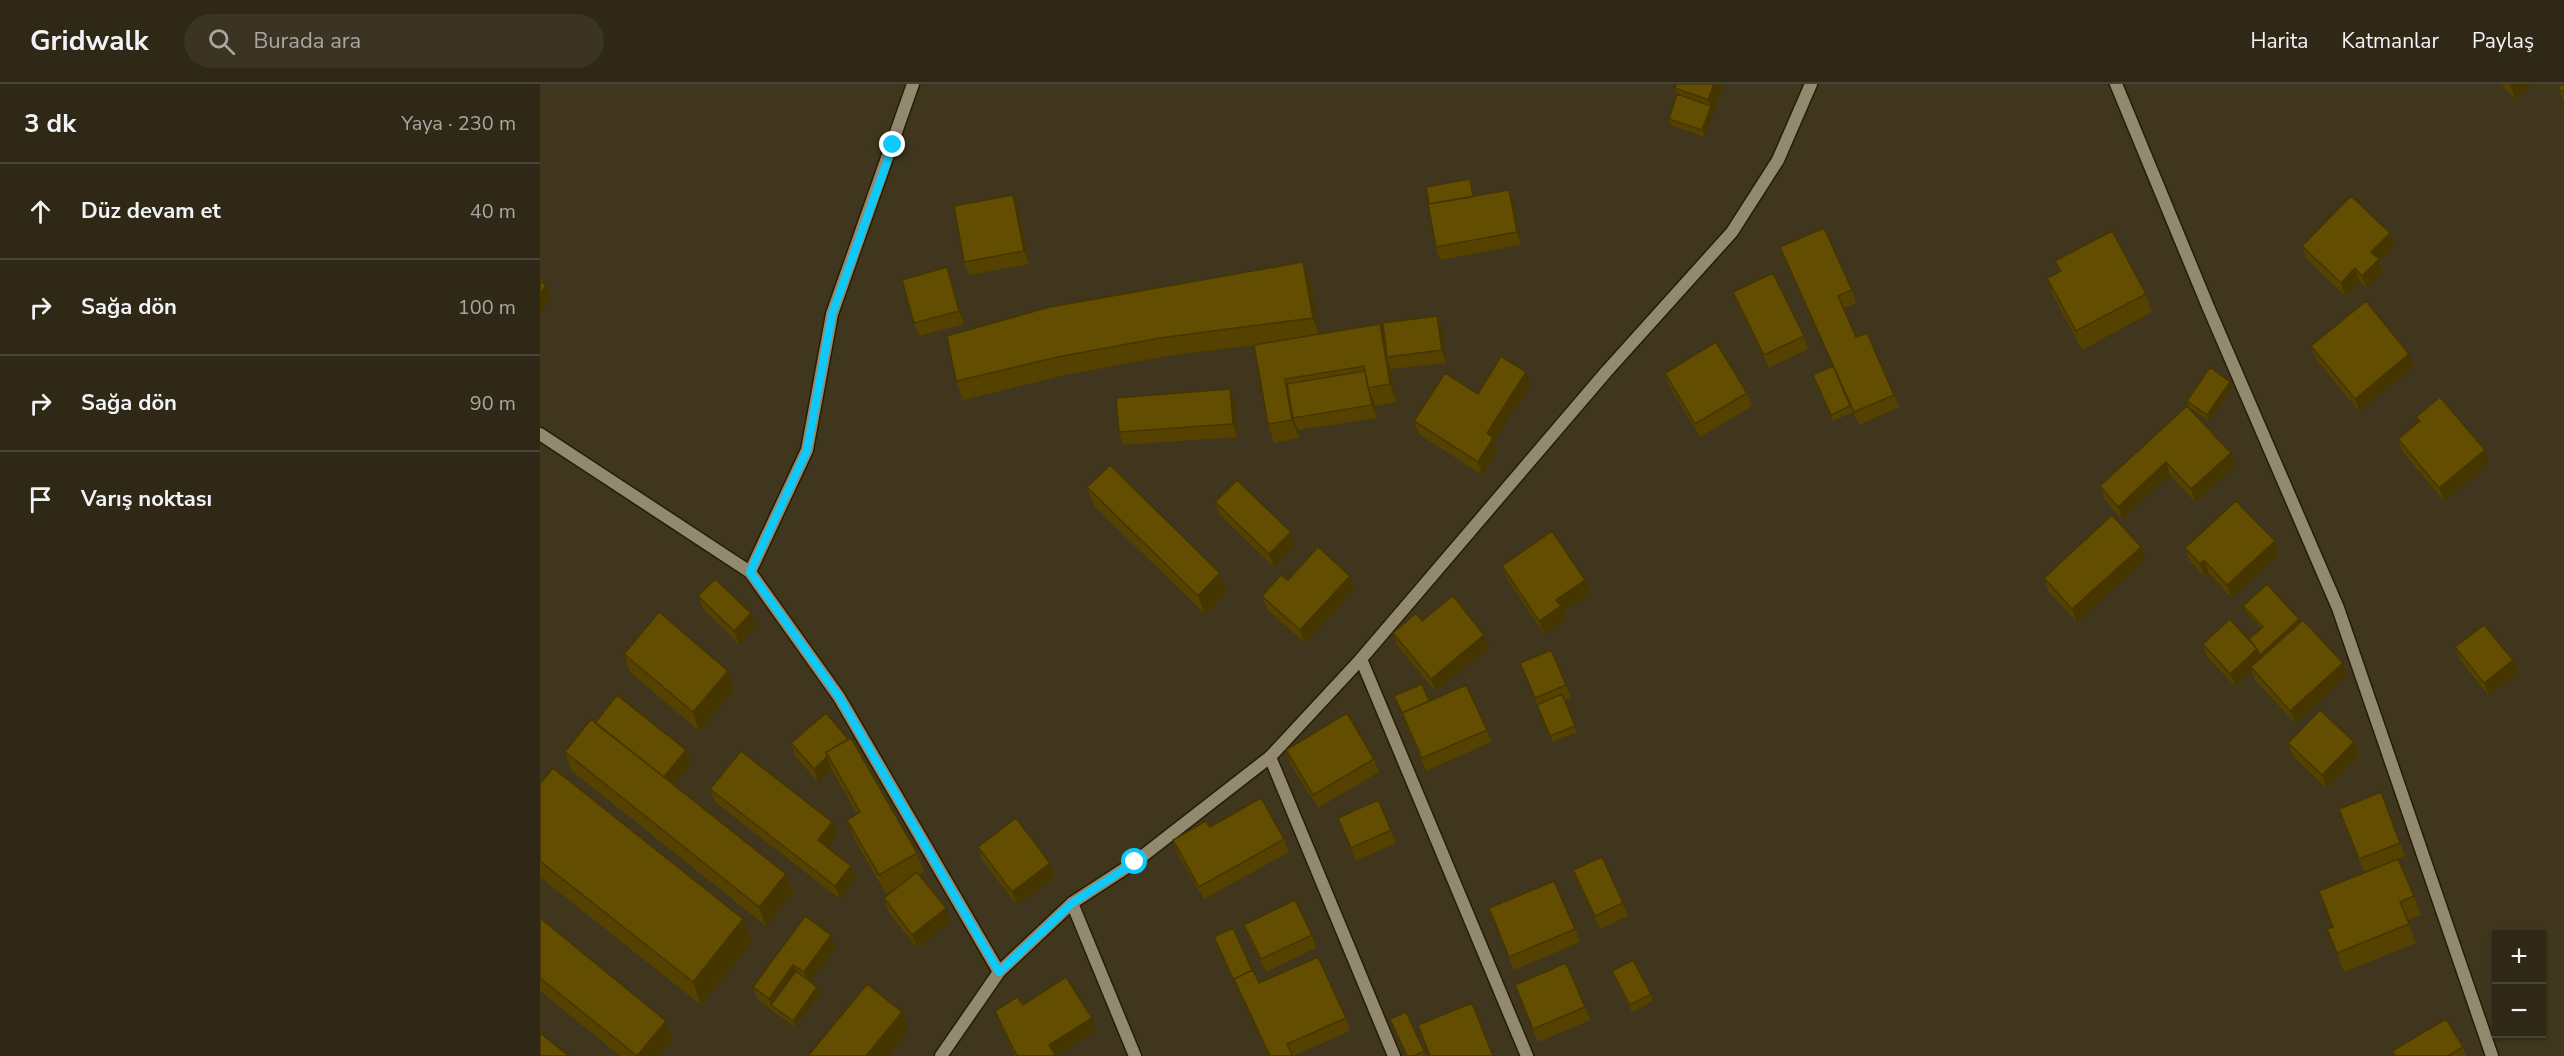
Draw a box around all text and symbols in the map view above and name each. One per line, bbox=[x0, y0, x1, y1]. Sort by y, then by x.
search box bbox=[184, 14, 604, 68]
text: Gridwalk bbox=[30, 22, 148, 60]
icon: search bbox=[205, 25, 238, 58]
text: Burada ara bbox=[253, 26, 361, 56]
text: Harita bbox=[2250, 27, 2308, 55]
text: Katmanlar bbox=[2341, 27, 2439, 55]
text: Paylaş bbox=[2472, 27, 2534, 55]
text: 3 dk bbox=[24, 106, 76, 141]
text: Yaya · 230 m bbox=[401, 110, 516, 137]
route end bbox=[879, 131, 905, 157]
icon: ahead bbox=[24, 195, 57, 228]
text: Düz devam et bbox=[81, 196, 221, 226]
text: 40 m bbox=[470, 198, 516, 225]
icon: right bbox=[24, 291, 57, 324]
text: Sağa dön bbox=[81, 292, 177, 322]
text: 100 m bbox=[458, 294, 516, 321]
icon: right bbox=[24, 387, 57, 420]
text: Sağa dön bbox=[81, 388, 177, 418]
text: 90 m bbox=[470, 390, 516, 417]
icon: arrive bbox=[24, 483, 57, 516]
text: Varış noktası bbox=[81, 484, 212, 514]
route start bbox=[1121, 848, 1147, 874]
map controls bbox=[2492, 930, 2546, 1038]
button: + bbox=[2492, 930, 2546, 984]
button: − bbox=[2492, 984, 2546, 1038]

